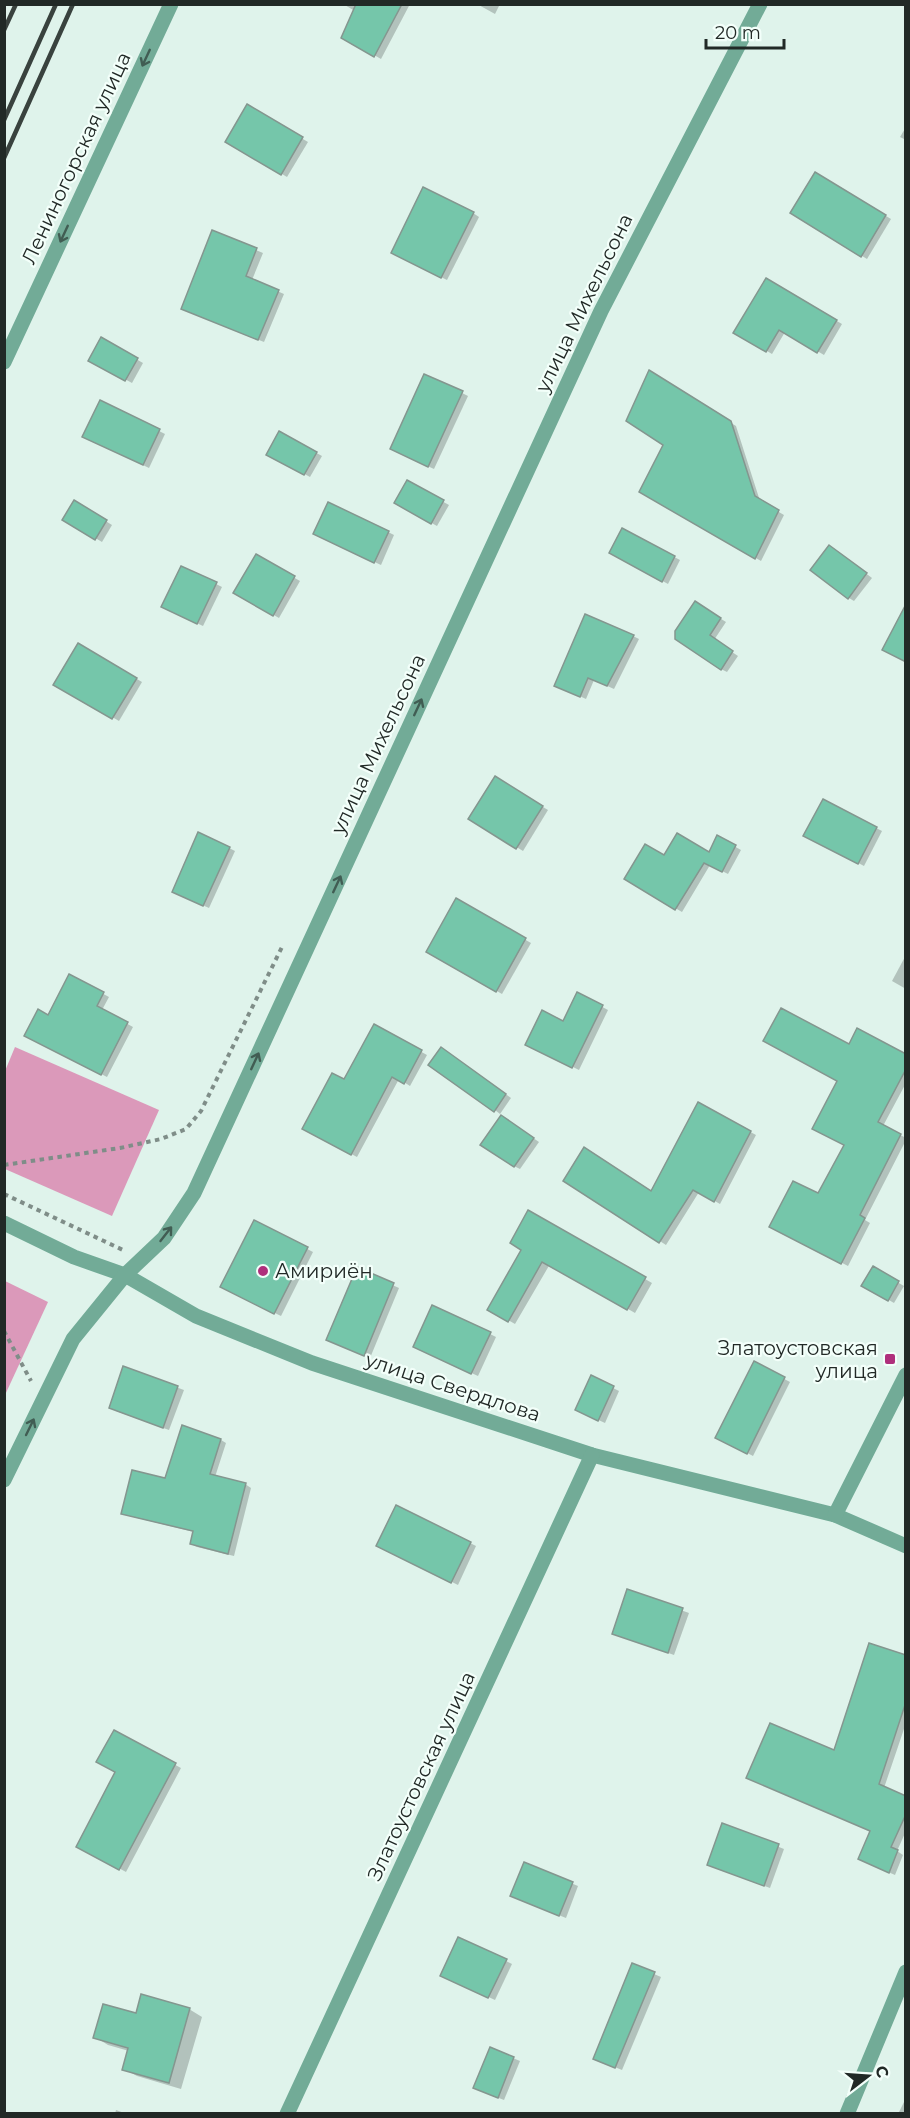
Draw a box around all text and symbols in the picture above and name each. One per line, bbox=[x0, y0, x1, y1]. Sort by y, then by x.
scale bar bbox=[706, 12, 784, 50]
text: 20 m bbox=[715, 22, 761, 44]
street label: Лениногорская улица bbox=[16, 48, 136, 268]
one-way arrow bbox=[140, 48, 152, 66]
street label: улица Михельсона bbox=[530, 210, 638, 397]
one-way arrow bbox=[58, 225, 69, 243]
street label: улица Михельсона bbox=[325, 650, 430, 839]
one-way arrow bbox=[414, 698, 425, 716]
one-way arrow bbox=[331, 876, 343, 894]
one-way arrow bbox=[250, 1053, 261, 1071]
one-way arrow bbox=[159, 1226, 172, 1242]
place label: Амириён bbox=[275, 1259, 373, 1283]
marker: Амириён bbox=[256, 1264, 270, 1278]
place label: Златоустовская улица bbox=[718, 1336, 878, 1383]
street label: улица Свердлова bbox=[362, 1347, 543, 1427]
marker: Златоустовская улица bbox=[883, 1352, 897, 1366]
one-way arrow bbox=[25, 1419, 37, 1437]
street label: Златоустовская улица bbox=[362, 1668, 480, 1884]
north arrow bbox=[838, 2046, 898, 2106]
text: С bbox=[871, 2063, 893, 2080]

